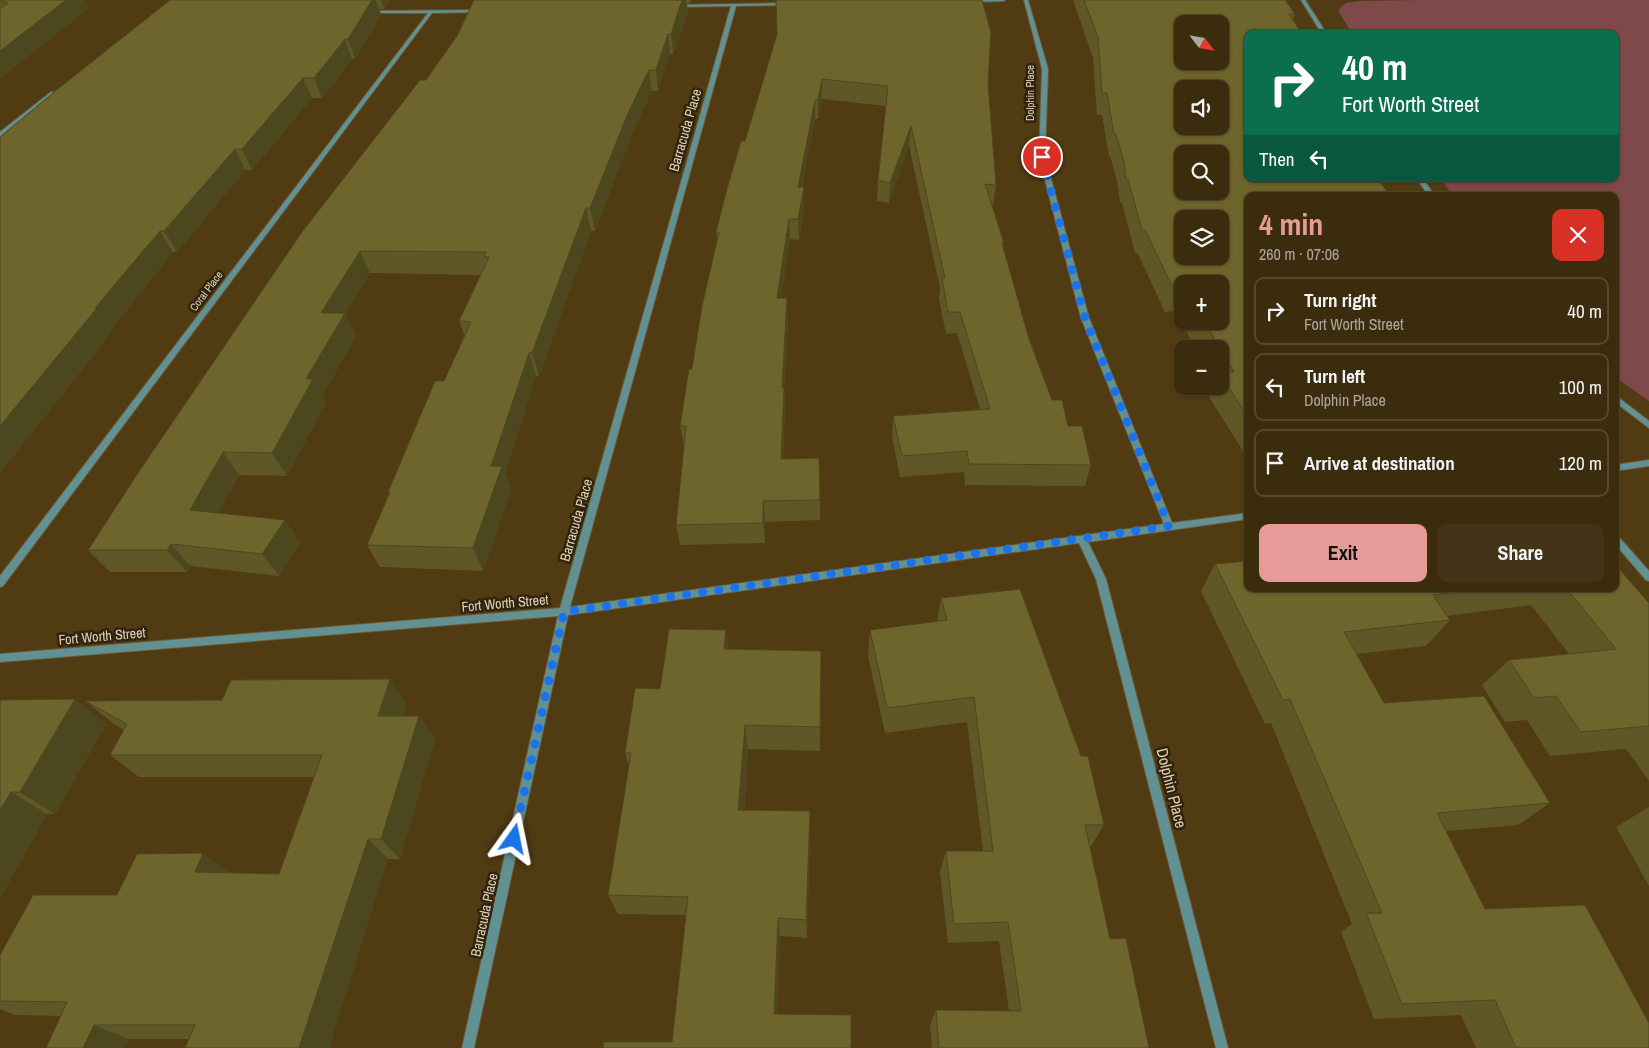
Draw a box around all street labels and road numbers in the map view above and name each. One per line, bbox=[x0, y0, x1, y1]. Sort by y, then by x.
street label: Dolphin Place bbox=[1023, 65, 1037, 121]
street label: Barracuda Place bbox=[665, 87, 705, 173]
street label: Coral Place bbox=[186, 268, 226, 314]
street label: Barracuda Place bbox=[556, 477, 596, 563]
street label: Fort Worth Street bbox=[461, 590, 549, 616]
street label: Fort Worth Street bbox=[58, 623, 146, 649]
street label: Dolphin Place bbox=[1151, 746, 1193, 830]
street label: Barracuda Place bbox=[466, 872, 502, 958]

